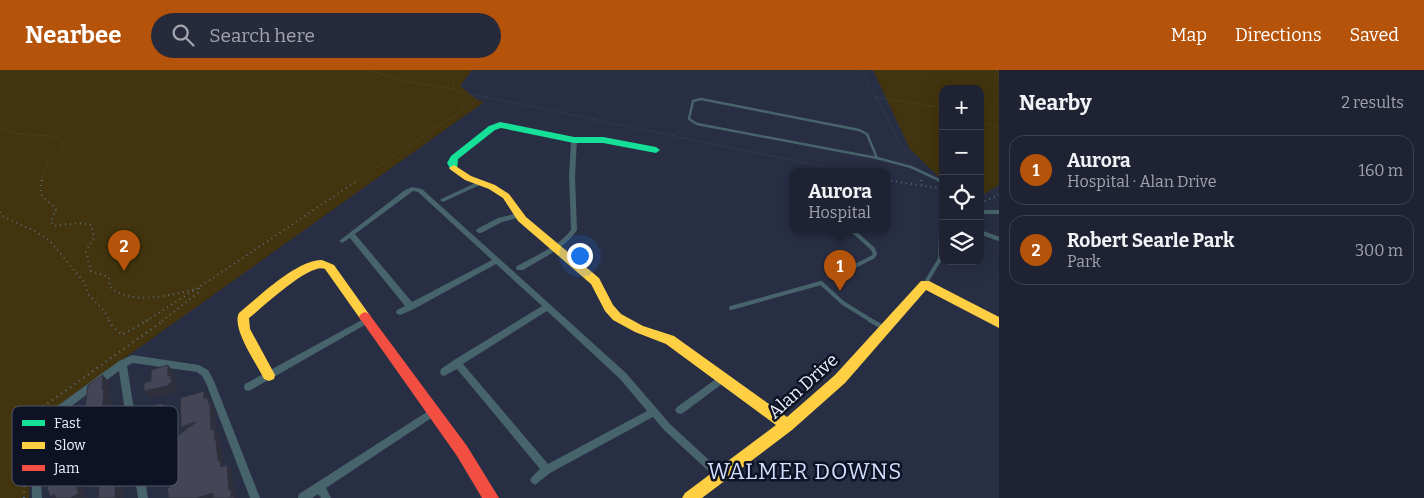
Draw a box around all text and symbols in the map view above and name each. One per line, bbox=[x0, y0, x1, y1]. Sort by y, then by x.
search box bbox=[151, 13, 501, 58]
text: Nearbee bbox=[25, 21, 121, 49]
icon: search bbox=[169, 21, 197, 49]
text: Search here bbox=[209, 24, 315, 47]
text: Map bbox=[1171, 24, 1207, 46]
text: Directions bbox=[1235, 24, 1322, 46]
text: Saved bbox=[1350, 24, 1399, 46]
map controls bbox=[939, 85, 984, 265]
button: + bbox=[939, 85, 984, 130]
text: Nearby bbox=[1019, 90, 1092, 116]
text: 2 results bbox=[1341, 93, 1404, 112]
button: − bbox=[939, 130, 984, 175]
text: Aurora bbox=[1067, 149, 1131, 172]
text: 1 bbox=[1033, 161, 1039, 180]
text: 160 m bbox=[1358, 161, 1403, 180]
popup bbox=[790, 168, 890, 233]
text: Hospital · Alan Drive bbox=[1067, 172, 1216, 191]
button: locate bbox=[939, 175, 984, 220]
text: Aurora bbox=[808, 180, 872, 203]
text: Hospital bbox=[808, 203, 871, 222]
button: layers bbox=[939, 220, 984, 265]
text: Robert Searle Park bbox=[1067, 229, 1234, 252]
pin: 2 bbox=[108, 230, 140, 271]
text: 2 bbox=[1031, 241, 1041, 260]
text: 300 m bbox=[1355, 241, 1403, 260]
your location bbox=[567, 243, 593, 269]
pin: 1 bbox=[824, 250, 856, 291]
text: Park bbox=[1067, 252, 1101, 271]
street label: Alan Drive bbox=[763, 349, 843, 423]
legend bbox=[12, 406, 178, 486]
text: Fast bbox=[54, 415, 81, 432]
text: Slow bbox=[54, 437, 86, 454]
district label: WALMER DOWNS bbox=[707, 458, 903, 485]
text: Jam bbox=[53, 460, 80, 477]

